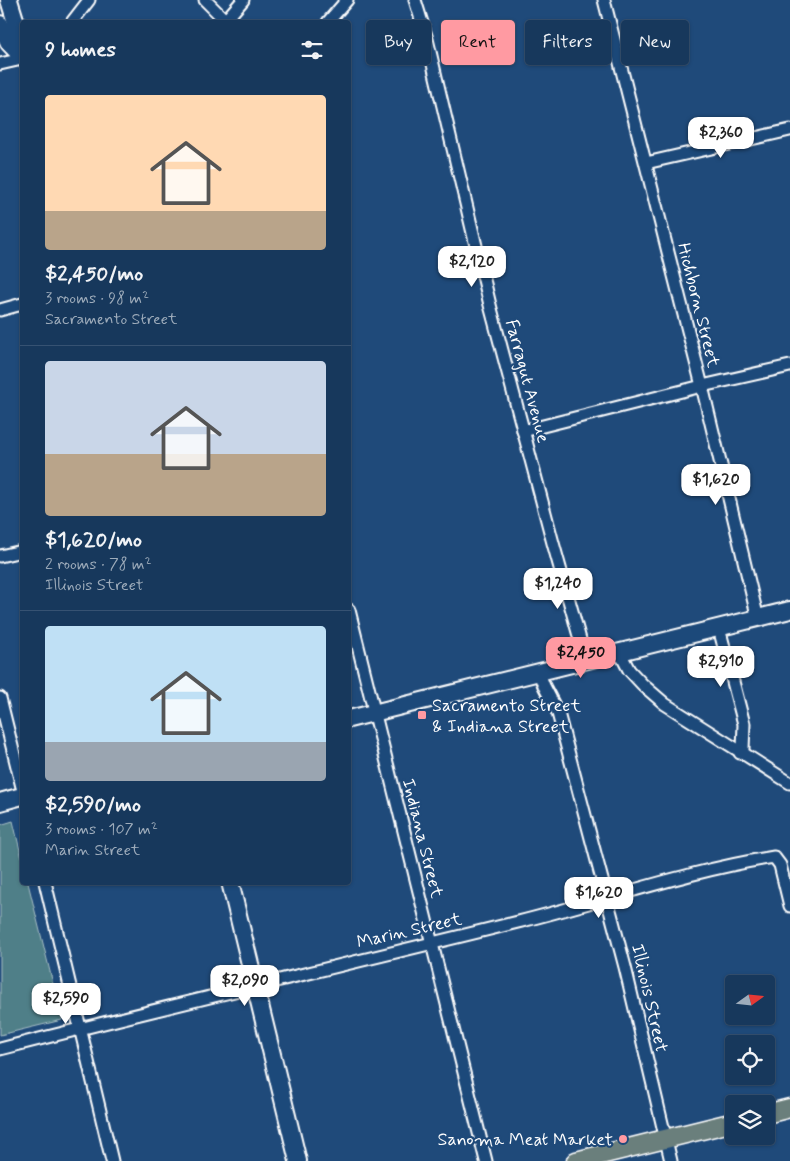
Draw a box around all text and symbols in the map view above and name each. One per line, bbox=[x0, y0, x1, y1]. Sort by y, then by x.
chip: Buy bbox=[366, 20, 431, 65]
chip: Rent bbox=[441, 20, 515, 65]
chip: Filters bbox=[525, 20, 611, 65]
chip: New bbox=[621, 20, 689, 65]
text: 9 homes bbox=[45, 36, 116, 64]
icon: filters bbox=[298, 36, 326, 64]
pin: $2,360 bbox=[680, 116, 762, 159]
text: $2,360 bbox=[699, 122, 743, 143]
icon: home bbox=[141, 128, 231, 218]
street label: Hichborn Street bbox=[671, 240, 725, 370]
pin: $2,120 bbox=[431, 246, 513, 288]
text: $2,120 bbox=[449, 251, 495, 272]
text: $2,450/mo bbox=[45, 260, 143, 288]
text: 3 rooms · 98 m² bbox=[45, 288, 149, 309]
text: Sacramento Street bbox=[45, 309, 177, 330]
street label: Farragut Avenue bbox=[499, 317, 555, 446]
icon: home bbox=[141, 393, 231, 483]
pin: $1,620 bbox=[675, 464, 757, 506]
text: $1,620 bbox=[692, 469, 740, 490]
text: $1,620/mo bbox=[45, 526, 142, 554]
text: 2 rooms · 78 m² bbox=[45, 554, 152, 575]
pin: $1,240 bbox=[517, 568, 599, 610]
text: $1,240 bbox=[535, 573, 581, 594]
text: Illinois Street bbox=[45, 575, 143, 596]
pin: $2,450 bbox=[540, 636, 622, 679]
text: $2,450 bbox=[557, 642, 605, 663]
pin: $2,910 bbox=[680, 646, 762, 688]
text: $2,910 bbox=[698, 651, 744, 672]
icon: home bbox=[141, 658, 231, 748]
place label: Sacramento Street & Indiana Street bbox=[432, 694, 581, 739]
marker: Sacramento Street & Indiana Street bbox=[416, 709, 428, 721]
street label: Indiana Street bbox=[396, 776, 449, 901]
text: $2,590/mo bbox=[45, 791, 141, 819]
text: 3 rooms · 107 m² bbox=[45, 819, 158, 840]
text: Marin Street bbox=[45, 840, 140, 861]
pin: $1,620 bbox=[558, 876, 640, 919]
text: $1,620 bbox=[575, 882, 623, 903]
street label: Marin Street bbox=[354, 907, 465, 955]
street label: Illinois Street bbox=[625, 942, 673, 1055]
pin: $2,090 bbox=[204, 964, 286, 1007]
text: $2,090 bbox=[221, 970, 269, 991]
north arrow bbox=[725, 975, 775, 1025]
map controls bbox=[725, 975, 775, 1145]
pin: $2,590 bbox=[25, 982, 107, 1025]
text: $2,590 bbox=[43, 988, 89, 1009]
button: locate bbox=[725, 1035, 775, 1085]
button: layers bbox=[725, 1095, 775, 1145]
place label: Sanoma Meat Market bbox=[438, 1128, 613, 1152]
marker: Sanoma Meat Market bbox=[617, 1133, 629, 1145]

